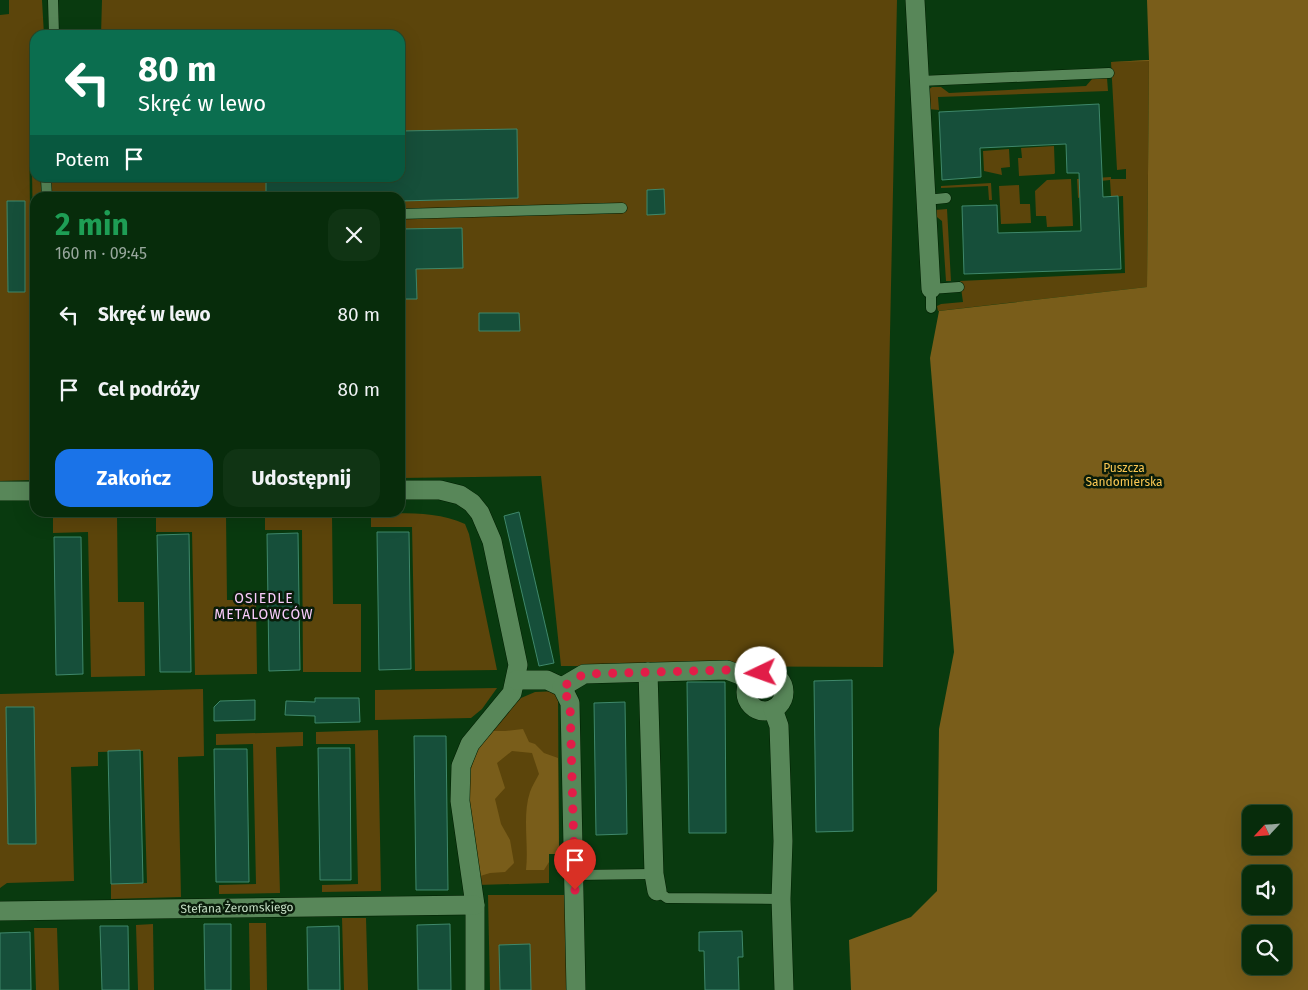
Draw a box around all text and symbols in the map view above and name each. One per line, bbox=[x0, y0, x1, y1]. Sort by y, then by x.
text: 80 m bbox=[138, 48, 217, 90]
icon: left bbox=[55, 50, 120, 115]
text: Skręć w lewo bbox=[138, 90, 266, 117]
icon: arrive bbox=[120, 145, 148, 173]
text: Potem bbox=[55, 148, 110, 171]
text: 2 min bbox=[55, 207, 129, 243]
button: close bbox=[328, 209, 380, 261]
text: 160 m · 09:45 bbox=[55, 244, 147, 263]
icon: left bbox=[55, 301, 83, 329]
text: Skręć w lewo bbox=[98, 303, 211, 326]
text: 80 m bbox=[338, 303, 380, 326]
icon: arrive bbox=[55, 376, 83, 404]
text: Cel podróży bbox=[98, 378, 200, 401]
text: 80 m bbox=[338, 378, 380, 401]
button: Zakończ bbox=[55, 449, 213, 507]
button: Udostępnij bbox=[223, 449, 380, 507]
park label: Puszcza Sandomierska bbox=[1085, 461, 1163, 489]
district label: OSIEDLE METALOWCÓW bbox=[214, 590, 314, 623]
position arrow bbox=[734, 646, 786, 698]
north arrow bbox=[1242, 805, 1292, 855]
map controls bbox=[1242, 805, 1292, 975]
pin bbox=[554, 839, 596, 890]
icon: arrive bbox=[561, 846, 589, 874]
button: sound bbox=[1242, 865, 1292, 915]
street label: Stefana Żeromskiego bbox=[180, 899, 294, 916]
button: search bbox=[1242, 925, 1292, 975]

